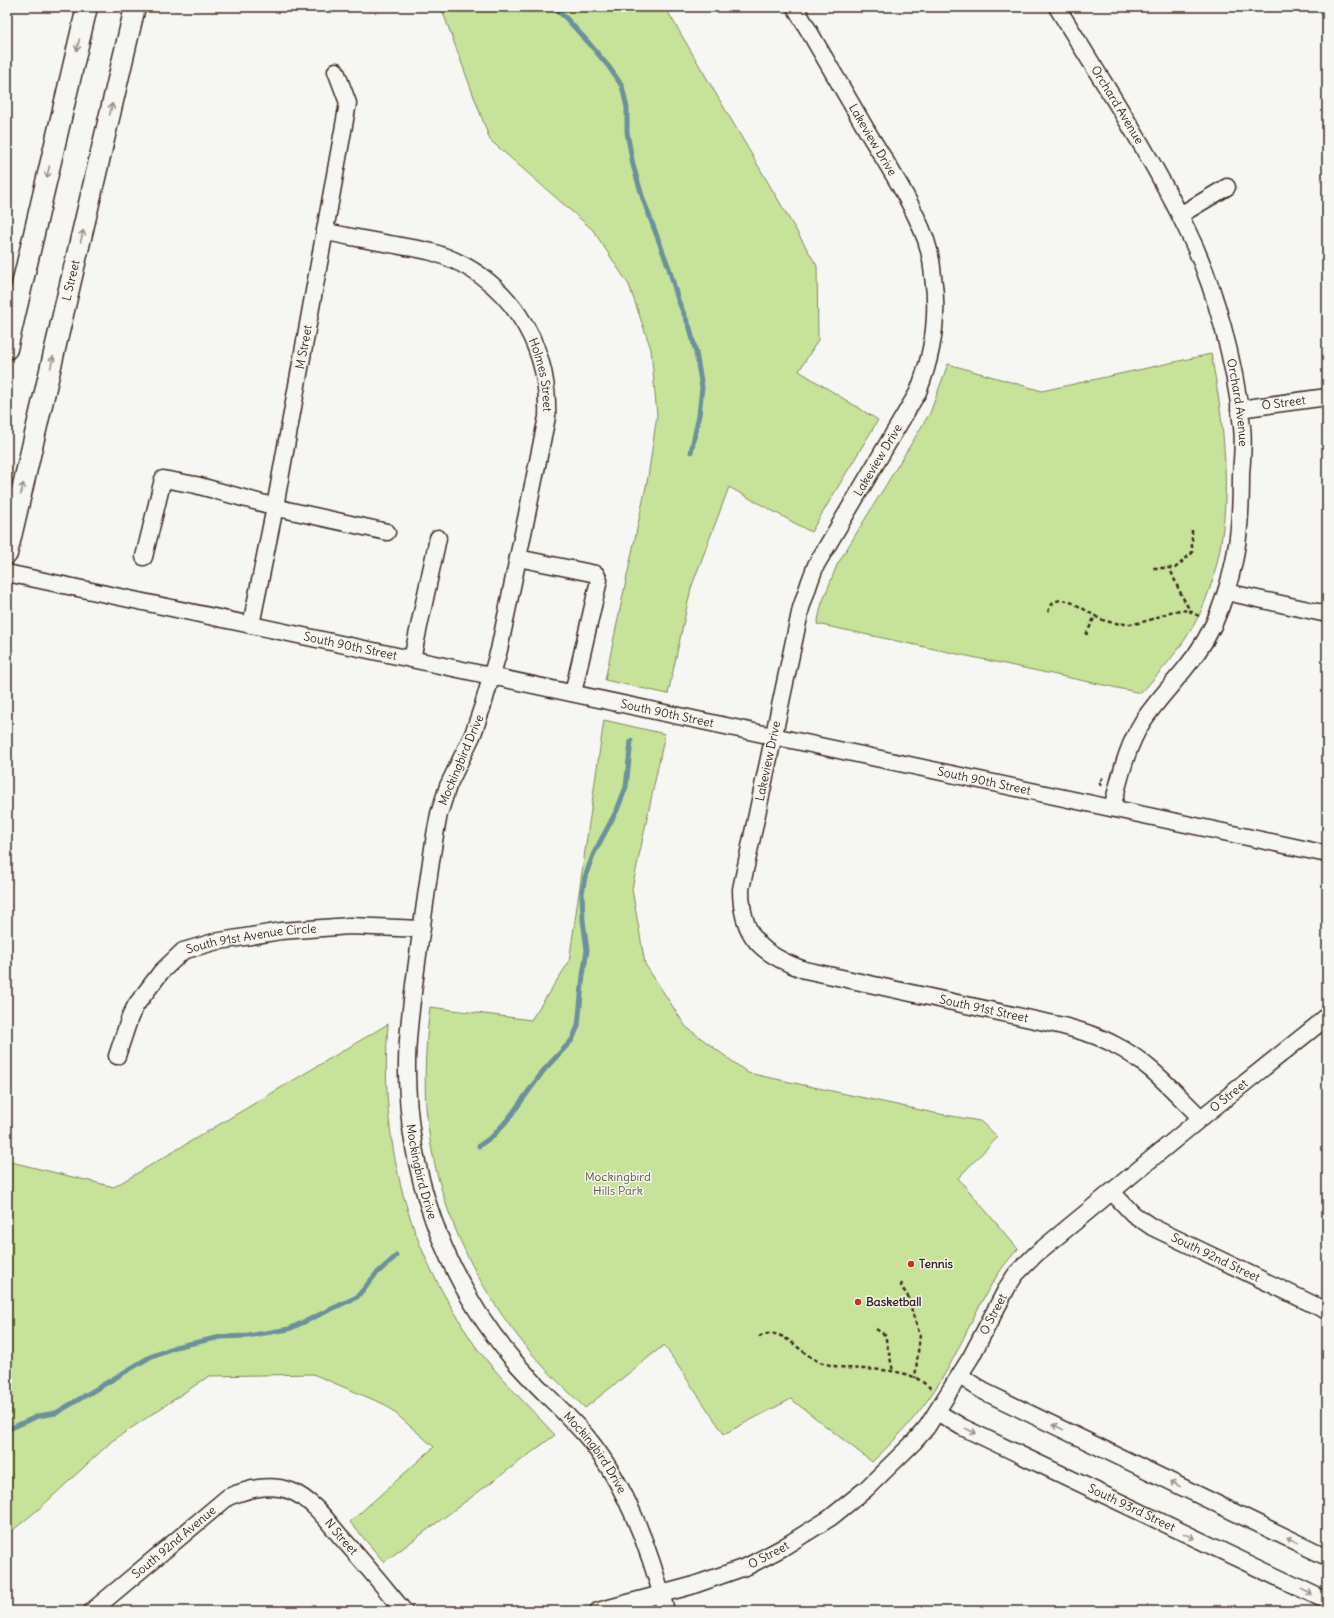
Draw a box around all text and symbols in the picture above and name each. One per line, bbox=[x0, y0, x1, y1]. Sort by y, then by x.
one-way arrow bbox=[73, 38, 81, 51]
street label: Orchard Avenue bbox=[1088, 63, 1147, 147]
street label: Lakeview Drive bbox=[846, 101, 900, 178]
one-way arrow bbox=[108, 103, 116, 116]
one-way arrow bbox=[44, 165, 52, 178]
one-way arrow bbox=[78, 230, 86, 243]
street label: L Street bbox=[59, 258, 83, 302]
street label: M Street bbox=[292, 324, 315, 370]
street label: Holmes Street bbox=[526, 335, 555, 412]
one-way arrow bbox=[49, 356, 56, 369]
street label: Orchard Avenue bbox=[1224, 357, 1251, 447]
street label: O Street bbox=[1261, 392, 1306, 413]
street label: Lakeview Drive bbox=[850, 421, 905, 499]
one-way arrow bbox=[19, 483, 27, 496]
street label: South 90th Street bbox=[302, 628, 398, 663]
street label: South 90th Street bbox=[619, 696, 715, 730]
street label: Mockingbird Drive bbox=[435, 712, 486, 808]
street label: Lakeview Drive bbox=[752, 720, 783, 802]
street label: South 90th Street bbox=[936, 763, 1032, 798]
street label: South 91st Avenue Circle bbox=[184, 920, 317, 957]
street label: South 91st Street bbox=[938, 991, 1030, 1025]
street label: O Street bbox=[1207, 1076, 1250, 1115]
street label: Mockingbird Drive bbox=[404, 1123, 440, 1221]
park label: Mockingbird Hills Park bbox=[585, 1169, 651, 1198]
street label: South 92nd Street bbox=[1169, 1229, 1263, 1285]
place label: Tennis bbox=[919, 1256, 953, 1271]
marker: Tennis bbox=[906, 1259, 916, 1269]
street label: O Street bbox=[976, 1291, 1010, 1337]
place label: Basketball bbox=[866, 1294, 922, 1309]
marker: Basketball bbox=[853, 1297, 863, 1307]
street label: Mockingbird Drive bbox=[561, 1408, 630, 1496]
one-way arrow bbox=[1052, 1423, 1064, 1430]
one-way arrow bbox=[965, 1428, 977, 1435]
street label: South 93rd Street bbox=[1086, 1480, 1178, 1535]
one-way arrow bbox=[1169, 1480, 1181, 1487]
street label: South 92nd Avenue bbox=[129, 1502, 219, 1581]
street label: N Street bbox=[322, 1515, 361, 1558]
one-way arrow bbox=[1183, 1533, 1195, 1540]
one-way arrow bbox=[1286, 1536, 1298, 1543]
street label: O Street bbox=[745, 1538, 792, 1572]
one-way arrow bbox=[1300, 1589, 1312, 1596]

